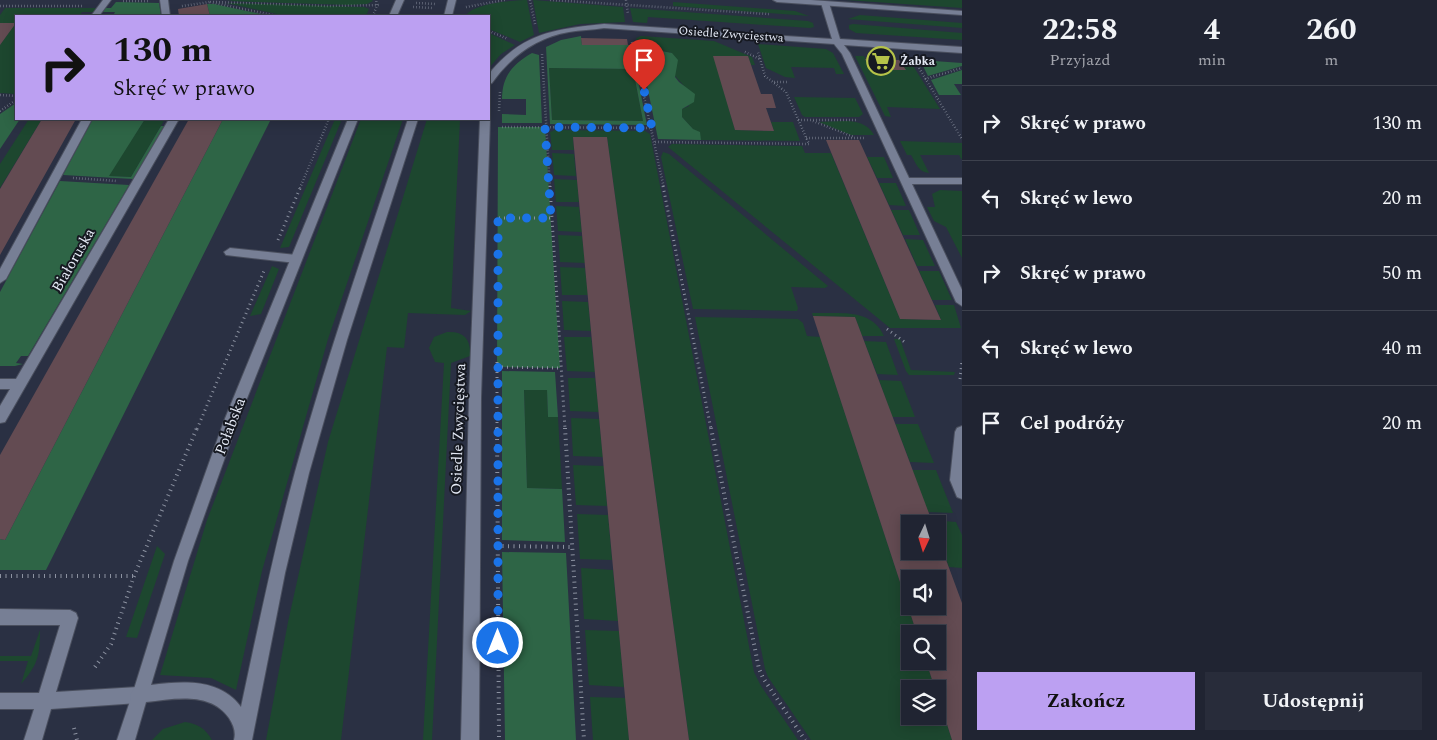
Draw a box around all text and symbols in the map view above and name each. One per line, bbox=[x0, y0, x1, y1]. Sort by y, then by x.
text: 22:58 bbox=[1042, 7, 1118, 53]
text: 4 bbox=[1203, 7, 1220, 53]
text: 260 bbox=[1306, 7, 1357, 53]
street label: Osiedle Zwycięstwa bbox=[678, 21, 784, 48]
text: 130 m bbox=[113, 24, 212, 77]
icon: right bbox=[30, 35, 95, 100]
pin bbox=[623, 39, 665, 90]
icon: arrive bbox=[630, 46, 658, 74]
supermarket icon: Żabka bbox=[866, 46, 896, 76]
text: Przyjazd bbox=[1049, 48, 1110, 72]
text: min bbox=[1198, 48, 1226, 72]
text: m bbox=[1325, 48, 1338, 72]
place label: Żabka bbox=[900, 52, 936, 71]
text: Skręć w prawo bbox=[113, 72, 255, 105]
icon: right bbox=[977, 109, 1005, 137]
text: Skręć w prawo bbox=[1020, 109, 1146, 138]
text: 130 m bbox=[1372, 109, 1422, 138]
icon: left bbox=[977, 184, 1005, 212]
text: Skręć w lewo bbox=[1020, 184, 1133, 213]
text: 20 m bbox=[1382, 184, 1422, 213]
street label: Białoruska bbox=[46, 223, 101, 297]
icon: right bbox=[977, 259, 1005, 287]
text: Skręć w prawo bbox=[1020, 259, 1146, 288]
text: 50 m bbox=[1382, 259, 1422, 288]
icon: left bbox=[977, 334, 1005, 362]
text: Skręć w lewo bbox=[1020, 334, 1133, 363]
text: 40 m bbox=[1382, 334, 1422, 363]
street label: Osiedle Zwycięstwa bbox=[445, 362, 472, 495]
street label: Połabska bbox=[209, 394, 252, 458]
icon: arrive bbox=[977, 409, 1005, 437]
text: Cel podróży bbox=[1020, 409, 1124, 438]
text: 20 m bbox=[1382, 409, 1422, 438]
north arrow bbox=[901, 515, 946, 560]
map controls bbox=[901, 515, 946, 725]
button: sound bbox=[901, 570, 946, 615]
position arrow bbox=[471, 616, 523, 668]
button: search bbox=[901, 625, 946, 670]
button: Zakończ bbox=[977, 672, 1195, 730]
button: Udostępnij bbox=[1205, 672, 1422, 730]
button: layers bbox=[901, 680, 946, 725]

